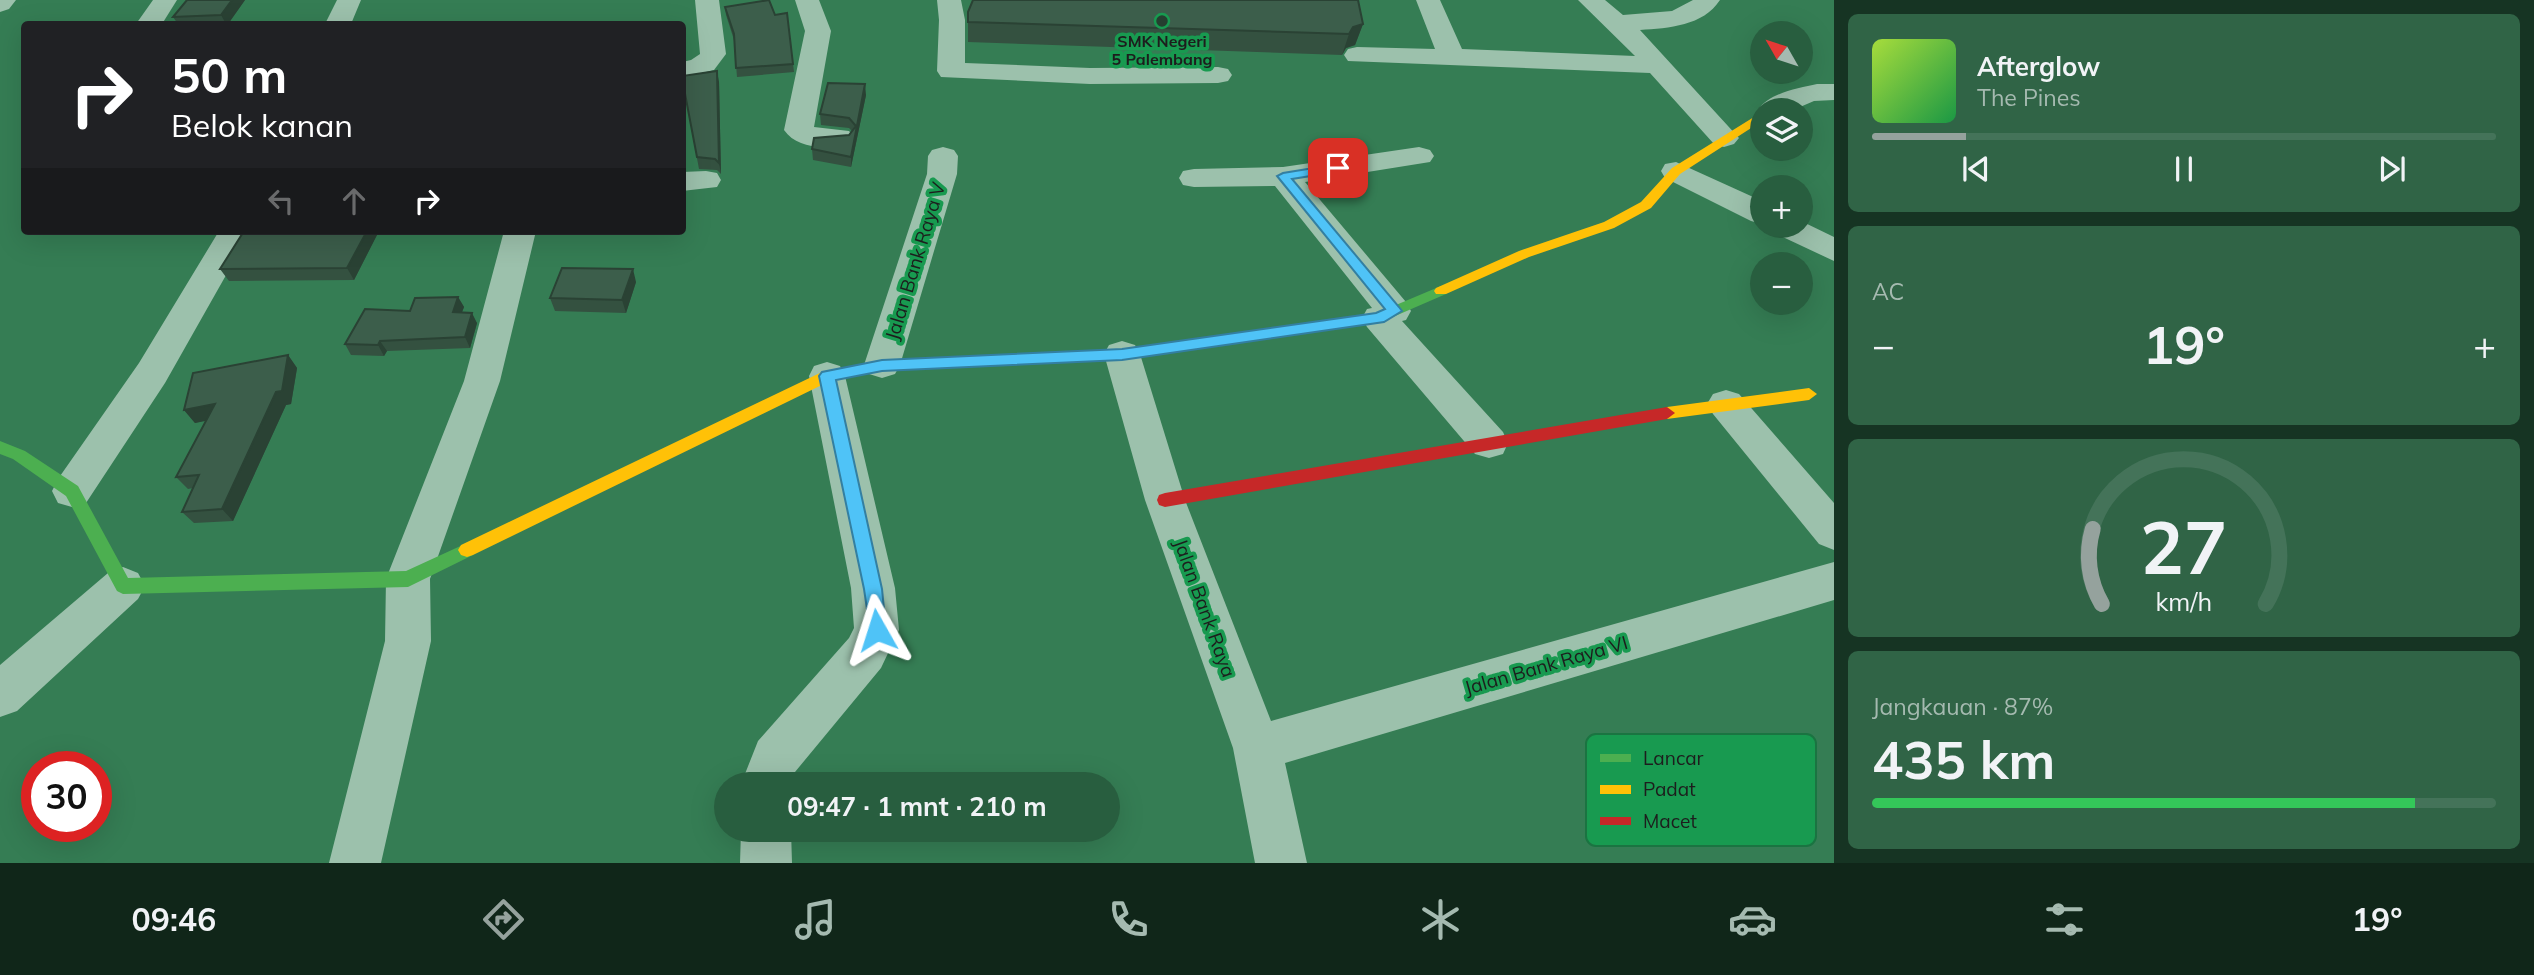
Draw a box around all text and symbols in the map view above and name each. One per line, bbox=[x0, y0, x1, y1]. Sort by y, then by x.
marker: SMK Negeri 5 Palembang bbox=[1154, 13, 1170, 29]
north arrow bbox=[1750, 21, 1813, 84]
map controls bbox=[1750, 21, 1813, 315]
place label: SMK Negeri 5 Palembang bbox=[1112, 31, 1213, 69]
text: 50 m bbox=[171, 44, 287, 105]
icon: right bbox=[56, 49, 147, 140]
text: Afterglow bbox=[1977, 50, 2100, 83]
text: The Pines bbox=[1977, 83, 2081, 112]
button: layers bbox=[1750, 98, 1813, 161]
text: Belok kanan bbox=[171, 105, 353, 145]
pin bbox=[1308, 138, 1368, 198]
icon: arrive bbox=[1319, 149, 1357, 187]
icon: previous bbox=[1957, 150, 1995, 188]
icon: pause bbox=[2165, 150, 2203, 188]
icon: next bbox=[2373, 150, 2411, 188]
button: + bbox=[1750, 175, 1813, 238]
street label: Jalan Bank Raya V bbox=[880, 178, 951, 343]
icon: left bbox=[262, 182, 300, 220]
icon: ahead bbox=[335, 182, 373, 220]
icon: right bbox=[408, 182, 446, 220]
button: − bbox=[1750, 252, 1813, 315]
text: AC bbox=[1872, 277, 1904, 306]
text: 19° bbox=[2143, 312, 2225, 377]
text: − bbox=[1872, 321, 1895, 369]
text: + bbox=[2473, 321, 2496, 369]
text: 27 bbox=[2140, 501, 2228, 592]
street label: Jalan Bank Raya bbox=[1169, 535, 1241, 681]
text: km/h bbox=[2156, 585, 2212, 616]
position arrow bbox=[840, 593, 914, 667]
street label: Jalan Bank Raya VI bbox=[1462, 630, 1630, 700]
text: Jangkauan · 87% bbox=[1872, 692, 2053, 721]
text: 435 km bbox=[1872, 727, 2055, 792]
legend bbox=[1586, 734, 1816, 846]
text: Lancar bbox=[1643, 746, 1704, 770]
speed limit sign: 30 bbox=[21, 751, 112, 842]
text: Padat bbox=[1643, 777, 1696, 801]
text: 09:47 · 1 mnt · 210 m bbox=[787, 790, 1047, 823]
text: Macet bbox=[1643, 809, 1697, 833]
icon: directions bbox=[479, 895, 528, 944]
icon: music bbox=[791, 895, 840, 944]
icon: phone bbox=[1104, 895, 1153, 944]
icon: climate bbox=[1416, 895, 1465, 944]
icon: car bbox=[1728, 895, 1777, 944]
icon: filters bbox=[2040, 895, 2089, 944]
text: 09:46 bbox=[132, 899, 216, 939]
text: 19° bbox=[2352, 899, 2402, 939]

